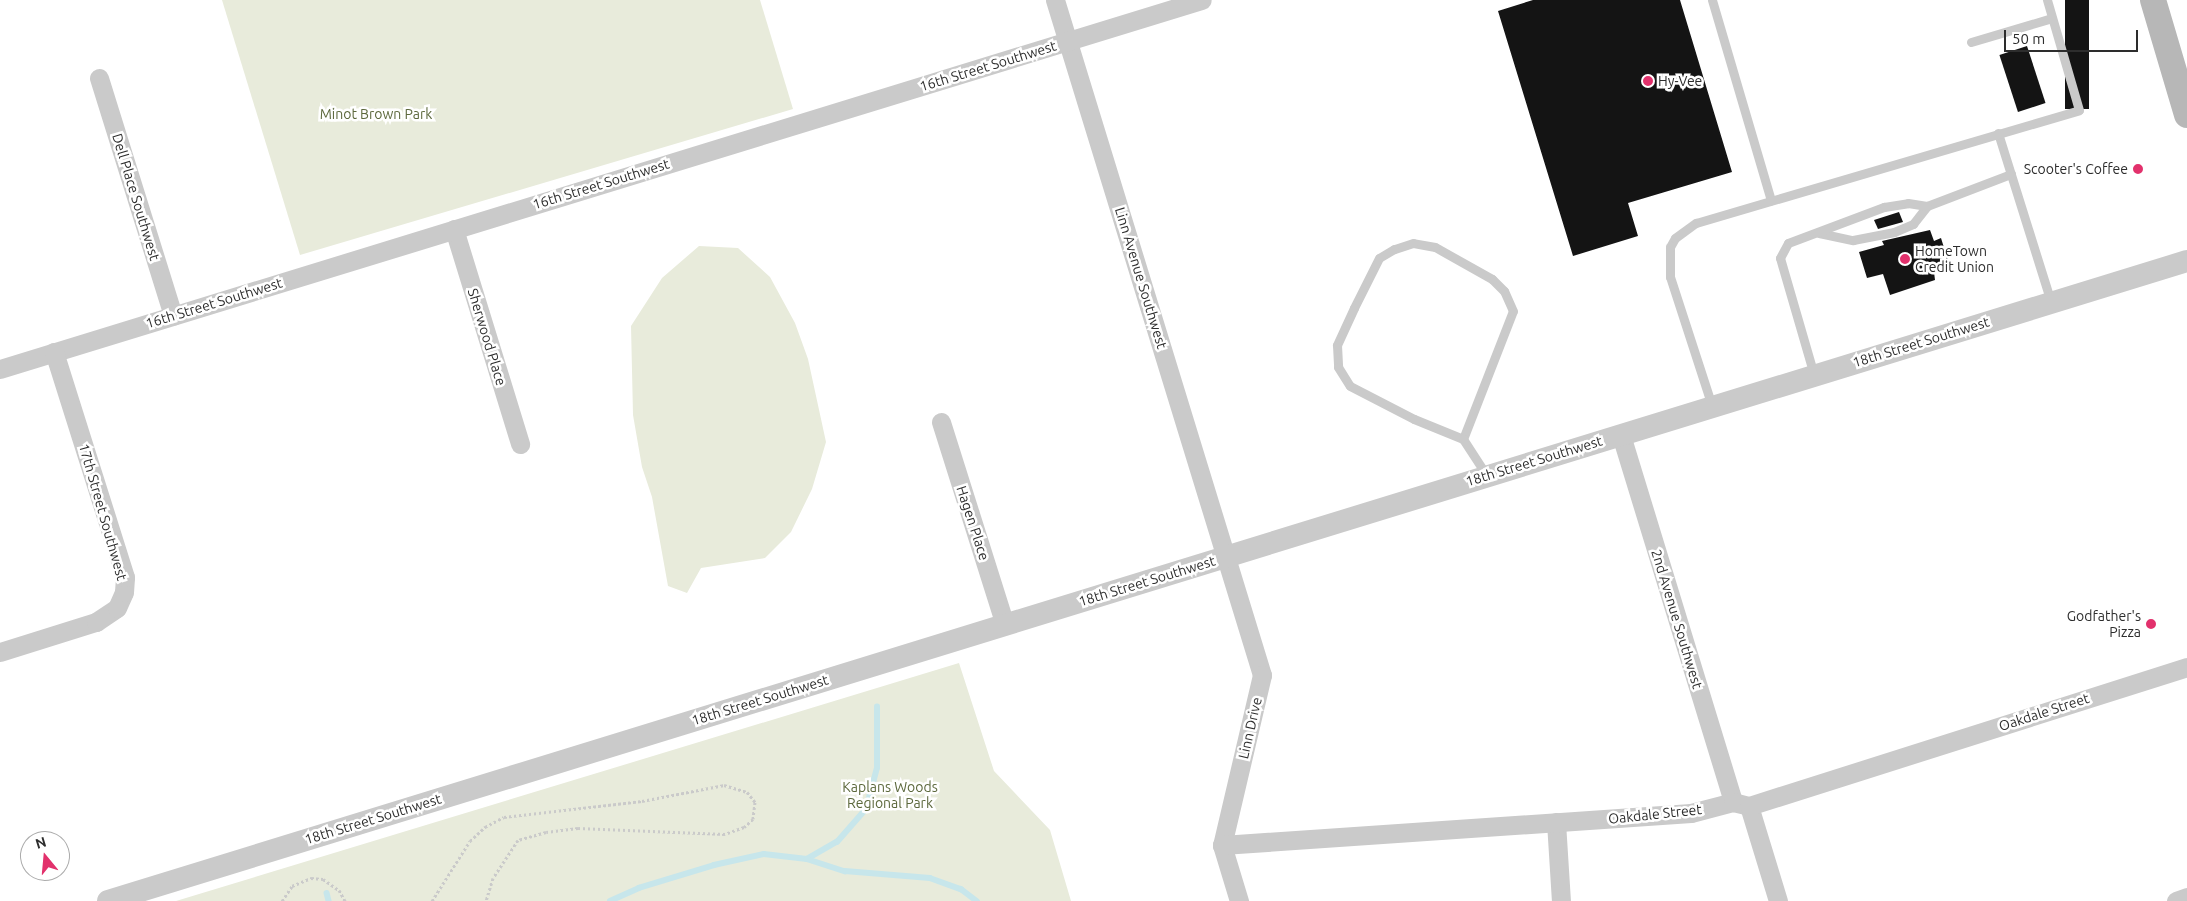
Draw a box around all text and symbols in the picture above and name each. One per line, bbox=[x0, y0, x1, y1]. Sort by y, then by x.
scale bar bbox=[2007, 20, 2141, 52]
text: 50 m bbox=[2012, 30, 2045, 47]
street label: 16th Street Southwest bbox=[918, 37, 1058, 95]
place label: Hy-Vee bbox=[1658, 73, 1702, 89]
marker: Hy-Vee bbox=[1642, 75, 1654, 87]
park label: Minot Brown Park bbox=[320, 106, 432, 122]
street label: Dell Place Southwest bbox=[109, 131, 163, 263]
street label: 16th Street Southwest bbox=[531, 155, 671, 213]
place label: Scooter's Coffee bbox=[2024, 161, 2128, 177]
marker: Scooter's Coffee bbox=[2132, 163, 2144, 175]
street label: Linn Avenue Southwest bbox=[1111, 205, 1171, 351]
place label: HomeTown Credit Union bbox=[1915, 243, 1994, 276]
marker: HomeTown Credit Union bbox=[1899, 253, 1911, 265]
street label: 16th Street Southwest bbox=[144, 274, 284, 332]
street label: Sherwood Place bbox=[464, 286, 510, 388]
street label: 18th Street Southwest bbox=[1851, 313, 1991, 371]
street label: 18th Street Southwest bbox=[1464, 432, 1604, 490]
street label: 17th Street Southwest bbox=[75, 441, 131, 583]
street label: Hagen Place bbox=[953, 484, 993, 562]
street label: 2nd Avenue Southwest bbox=[1648, 547, 1706, 691]
street label: 18th Street Southwest bbox=[1077, 552, 1217, 610]
place label: Godfather's Pizza bbox=[2067, 608, 2141, 640]
marker: Godfather's Pizza bbox=[2145, 618, 2157, 630]
street label: 18th Street Southwest bbox=[690, 671, 830, 729]
street label: Oakdale Street bbox=[1997, 689, 2091, 735]
street label: Linn Drive bbox=[1235, 696, 1265, 760]
park label: Kaplans Woods Regional Park bbox=[842, 779, 938, 812]
street label: 18th Street Southwest bbox=[303, 790, 443, 848]
street label: Oakdale Street bbox=[1607, 801, 1703, 827]
north arrow bbox=[20, 831, 70, 881]
text: N bbox=[34, 833, 48, 852]

